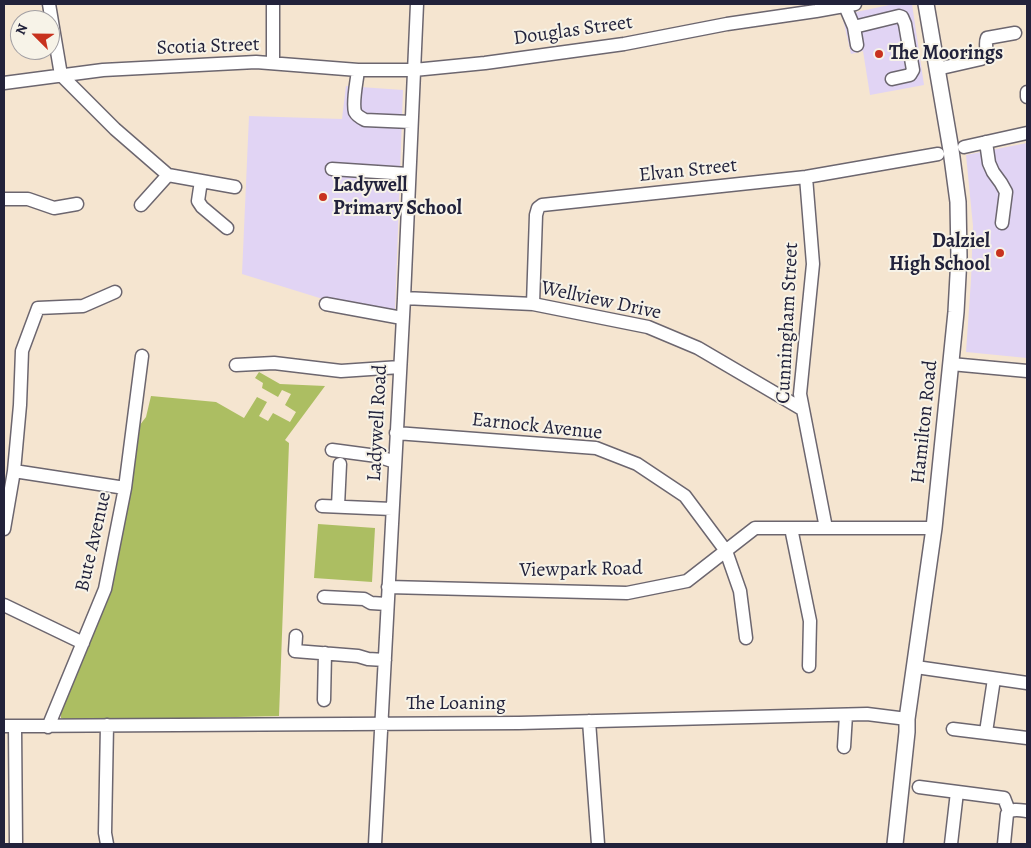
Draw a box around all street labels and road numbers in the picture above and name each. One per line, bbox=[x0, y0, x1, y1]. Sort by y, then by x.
street label: Douglas Street bbox=[512, 11, 634, 51]
street label: Scotia Street bbox=[156, 33, 260, 61]
street label: Elvan Street bbox=[638, 154, 738, 188]
street label: Cunningham Street bbox=[772, 242, 804, 404]
street label: Wellview Drive bbox=[539, 277, 663, 325]
street label: Hamilton Road bbox=[907, 359, 943, 485]
street label: Ladywell Road bbox=[363, 364, 393, 482]
street label: Earnock Avenue bbox=[470, 408, 604, 446]
street label: Bute Avenue bbox=[71, 490, 117, 594]
street label: Viewpark Road bbox=[519, 557, 643, 583]
street label: The Loaning bbox=[406, 692, 506, 716]

